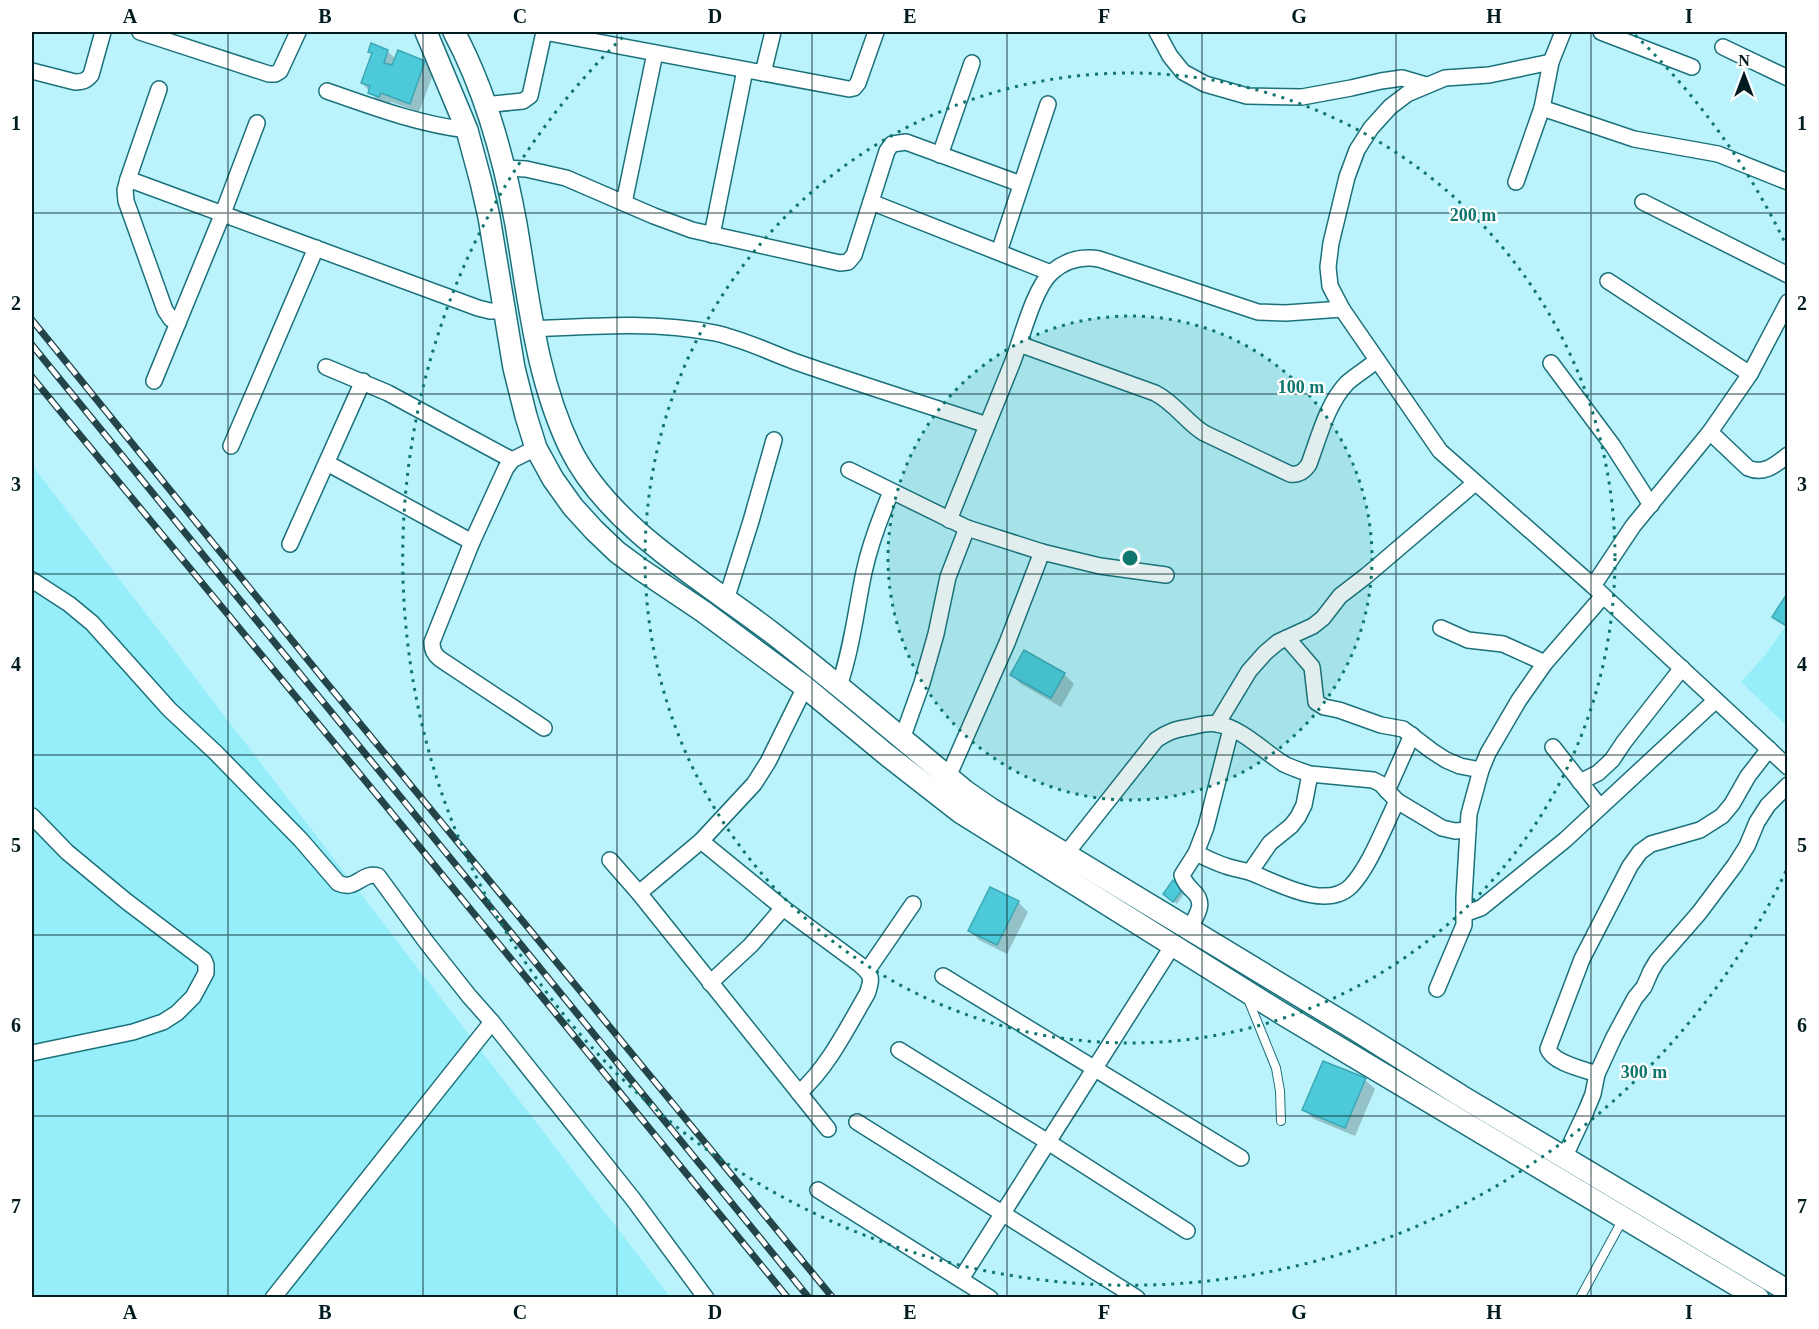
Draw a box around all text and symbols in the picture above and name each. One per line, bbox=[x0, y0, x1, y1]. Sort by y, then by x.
text: A bbox=[123, 5, 138, 27]
text: B bbox=[318, 5, 332, 27]
text: C bbox=[513, 5, 527, 27]
text: D bbox=[708, 5, 722, 27]
text: E bbox=[903, 5, 917, 27]
text: F bbox=[1098, 5, 1110, 27]
text: G bbox=[1291, 5, 1307, 27]
text: H bbox=[1486, 5, 1502, 27]
text: I bbox=[1685, 5, 1693, 27]
north arrow bbox=[1714, 45, 1774, 105]
text: N bbox=[1738, 52, 1750, 69]
text: 1 bbox=[11, 112, 21, 134]
text: 1 bbox=[1797, 112, 1807, 134]
text: 200 m bbox=[1450, 205, 1496, 225]
text: 2 bbox=[11, 292, 21, 314]
text: 2 bbox=[1797, 292, 1807, 314]
text: 100 m bbox=[1278, 377, 1324, 397]
text: 3 bbox=[11, 473, 21, 495]
text: 3 bbox=[1797, 473, 1807, 495]
centre of rings bbox=[1120, 548, 1140, 568]
text: 4 bbox=[11, 653, 21, 675]
text: 4 bbox=[1797, 653, 1807, 675]
text: 5 bbox=[11, 834, 21, 856]
text: 5 bbox=[1797, 834, 1807, 856]
text: 6 bbox=[11, 1014, 21, 1036]
text: 6 bbox=[1797, 1014, 1807, 1036]
text: 300 m bbox=[1621, 1062, 1667, 1082]
text: 7 bbox=[11, 1195, 21, 1217]
text: 7 bbox=[1797, 1195, 1807, 1217]
text: A bbox=[123, 1301, 138, 1323]
text: B bbox=[318, 1301, 332, 1323]
text: C bbox=[513, 1301, 527, 1323]
text: D bbox=[708, 1301, 722, 1323]
text: E bbox=[903, 1301, 917, 1323]
text: F bbox=[1098, 1301, 1110, 1323]
text: G bbox=[1291, 1301, 1307, 1323]
text: H bbox=[1486, 1301, 1502, 1323]
text: I bbox=[1685, 1301, 1693, 1323]

